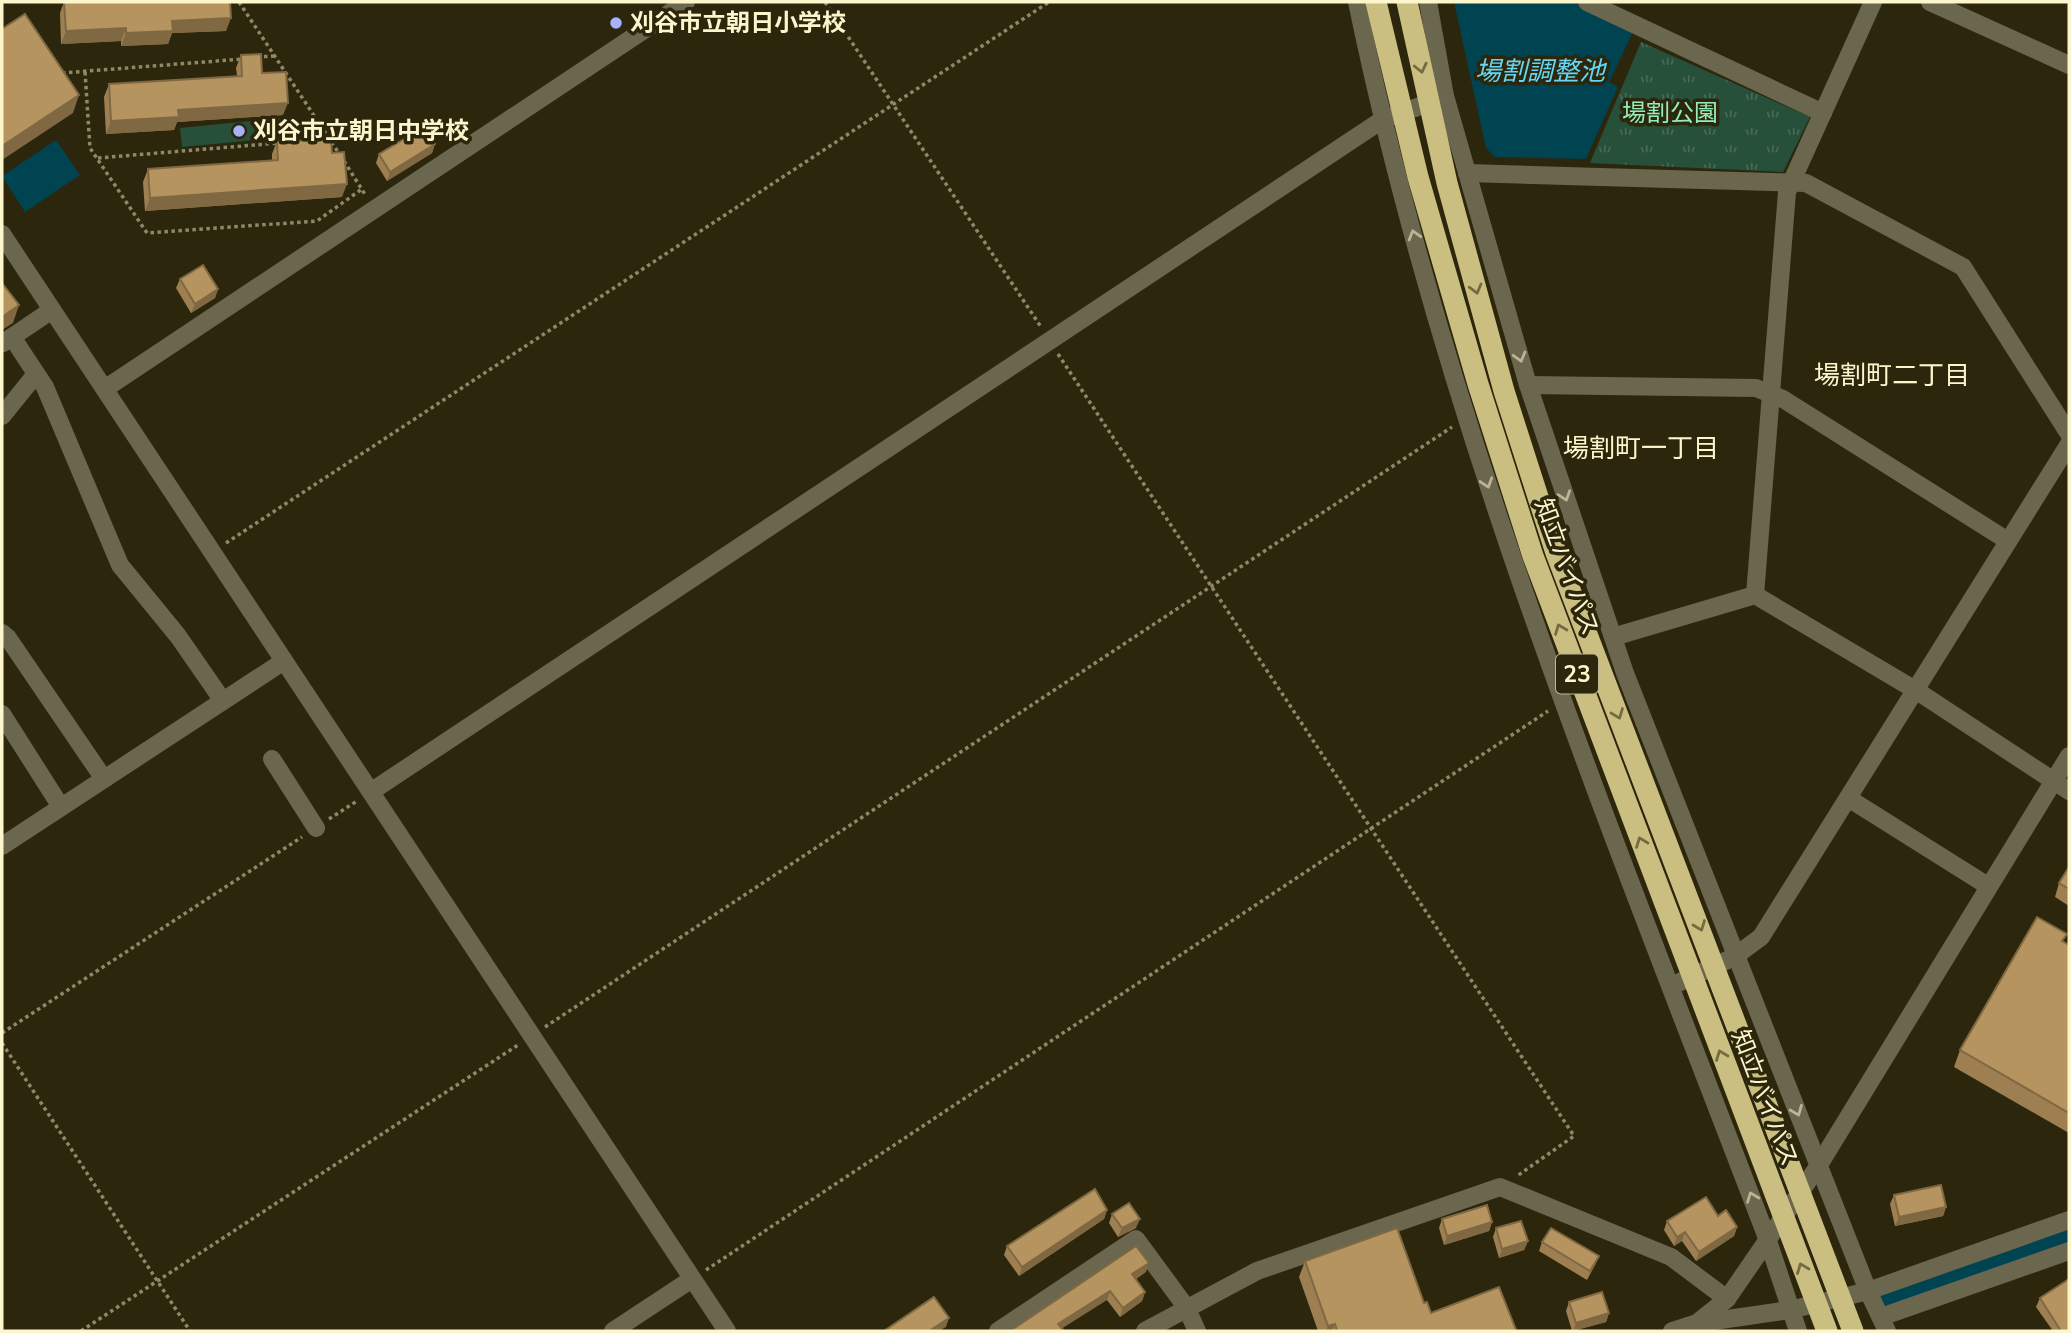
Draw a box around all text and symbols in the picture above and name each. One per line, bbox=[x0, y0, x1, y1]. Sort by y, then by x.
place label: 刈谷市立朝日小学校 bbox=[630, 7, 846, 39]
marker: 刈谷市立朝日小学校 bbox=[608, 15, 624, 31]
water label: 場割調整池 bbox=[1475, 54, 1608, 89]
one-way arrow bbox=[1413, 62, 1428, 74]
park label: 場割公園 bbox=[1622, 97, 1718, 129]
place label: 刈谷市立朝日中学校 bbox=[253, 115, 469, 147]
marker: 刈谷市立朝日中学校 bbox=[231, 123, 247, 139]
one-way arrow bbox=[1408, 229, 1422, 241]
one-way arrow bbox=[1468, 283, 1482, 295]
one-way arrow bbox=[1511, 351, 1526, 363]
district label: 場割町二丁目 bbox=[1814, 358, 1970, 393]
district label: 場割町一丁目 bbox=[1563, 431, 1719, 466]
one-way arrow bbox=[1479, 477, 1493, 489]
one-way arrow bbox=[1557, 489, 1571, 501]
street label: 知立バイパス bbox=[1527, 494, 1607, 640]
one-way arrow bbox=[1555, 624, 1569, 636]
road number: 23 bbox=[1556, 654, 1598, 694]
one-way arrow bbox=[1609, 707, 1623, 719]
one-way arrow bbox=[1635, 837, 1649, 849]
one-way arrow bbox=[1691, 919, 1705, 931]
street label: 知立バイパス bbox=[1724, 1025, 1806, 1171]
one-way arrow bbox=[1715, 1050, 1729, 1062]
one-way arrow bbox=[1788, 1104, 1802, 1116]
one-way arrow bbox=[1746, 1192, 1760, 1204]
one-way arrow bbox=[1797, 1262, 1811, 1274]

